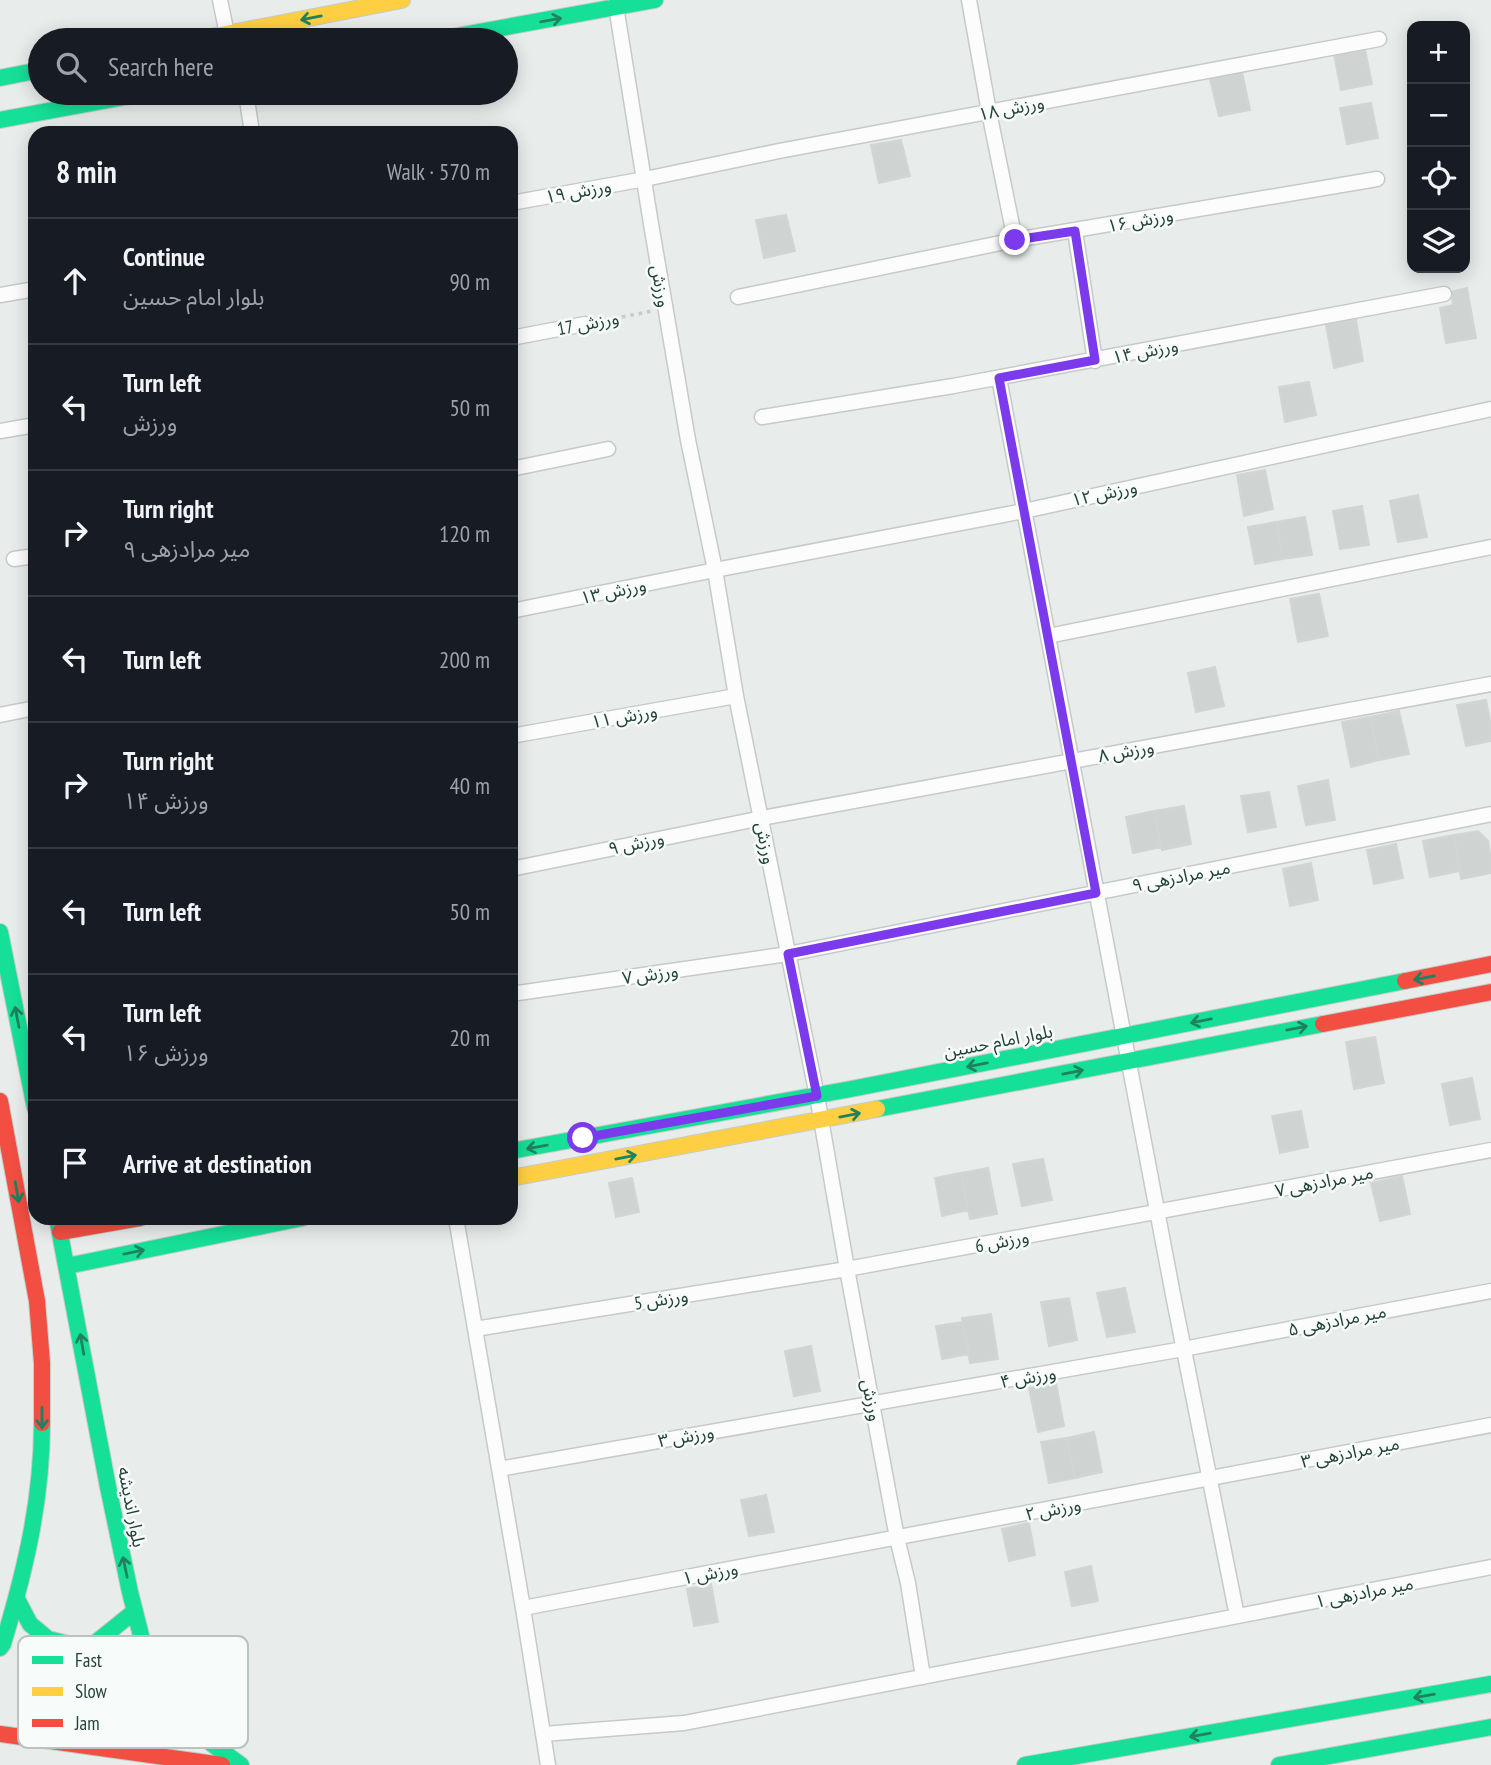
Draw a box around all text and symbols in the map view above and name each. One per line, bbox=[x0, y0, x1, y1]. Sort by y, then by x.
one-way arrow bbox=[300, 11, 323, 25]
one-way arrow bbox=[539, 12, 562, 26]
map controls bbox=[1407, 21, 1470, 273]
button: + bbox=[1407, 21, 1470, 84]
search box bbox=[28, 28, 518, 105]
icon: search bbox=[52, 48, 90, 86]
text: Search here bbox=[108, 50, 214, 83]
button: − bbox=[1407, 84, 1470, 147]
street label: ورزش ۱۸ bbox=[976, 90, 1046, 126]
button: locate bbox=[1407, 147, 1470, 210]
text: 8 min bbox=[56, 152, 117, 191]
text: Walk · 570 m bbox=[387, 157, 490, 186]
street label: ورزش ۱۹ bbox=[543, 174, 613, 208]
street label: ورزش ۱۶ bbox=[1105, 203, 1175, 237]
button: layers bbox=[1407, 210, 1470, 273]
route end bbox=[999, 224, 1030, 255]
text: Continue bbox=[123, 240, 205, 273]
icon: ahead bbox=[56, 262, 94, 300]
street label: ورزش bbox=[646, 263, 676, 309]
text: 90 m bbox=[449, 267, 490, 296]
text: بلوار امام حسین bbox=[123, 282, 264, 311]
street label: ورزش 17 bbox=[555, 306, 621, 340]
street label: ورزش ۱۴ bbox=[1110, 333, 1180, 369]
text: Turn left bbox=[123, 366, 201, 399]
icon: left bbox=[56, 388, 94, 426]
text: 50 m bbox=[449, 393, 490, 422]
text: ورزش bbox=[123, 408, 177, 437]
street label: ورزش ۱۲ bbox=[1069, 475, 1139, 511]
text: Turn right bbox=[123, 492, 214, 525]
icon: right bbox=[56, 514, 94, 552]
text: 120 m bbox=[439, 519, 490, 548]
text: میر مرادزهی ۹ bbox=[123, 534, 250, 563]
street label: ورزش ۱۳ bbox=[578, 573, 648, 609]
icon: left bbox=[56, 640, 94, 678]
text: Turn left bbox=[123, 643, 201, 676]
text: 200 m bbox=[439, 645, 490, 674]
street label: ورزش ۱۱ bbox=[589, 699, 659, 733]
street label: ورزش ۸ bbox=[1096, 735, 1156, 767]
text: Turn right bbox=[123, 744, 214, 777]
icon: right bbox=[56, 766, 94, 804]
text: 40 m bbox=[449, 771, 490, 800]
text: ورزش ۱۴ bbox=[123, 786, 208, 815]
street label: ورزش bbox=[751, 820, 781, 866]
street label: ورزش ۹ bbox=[606, 826, 666, 860]
street label: میر مرادزهی ۹ bbox=[1130, 855, 1232, 897]
icon: left bbox=[56, 892, 94, 930]
text: Turn left bbox=[123, 895, 201, 928]
text: 50 m bbox=[449, 897, 490, 926]
street label: ورزش ۷ bbox=[620, 959, 680, 989]
one-way arrow bbox=[1413, 971, 1436, 985]
text: Turn left bbox=[123, 996, 201, 1029]
one-way arrow bbox=[9, 1006, 23, 1029]
one-way arrow bbox=[1190, 1015, 1213, 1029]
icon: left bbox=[56, 1018, 94, 1056]
street label: بلوار امام حسین bbox=[941, 1019, 1055, 1066]
one-way arrow bbox=[1285, 1021, 1308, 1035]
text: 20 m bbox=[449, 1023, 490, 1052]
text: ورزش ۱۶ bbox=[123, 1038, 208, 1067]
one-way arrow bbox=[966, 1058, 989, 1072]
one-way arrow bbox=[1061, 1065, 1084, 1078]
one-way arrow bbox=[838, 1108, 861, 1121]
route start bbox=[567, 1122, 598, 1153]
one-way arrow bbox=[526, 1140, 549, 1154]
icon: arrive bbox=[56, 1144, 94, 1182]
text: Arrive at destination bbox=[123, 1147, 312, 1180]
one-way arrow bbox=[614, 1149, 637, 1163]
street label: میر مرادزهی ۷ bbox=[1273, 1160, 1375, 1202]
one-way arrow bbox=[11, 1180, 24, 1203]
street label: ورزش 6 bbox=[973, 1225, 1031, 1257]
one-way arrow bbox=[122, 1245, 145, 1259]
street label: ورزش 5 bbox=[632, 1283, 690, 1315]
street label: میر مرادزهی ۵ bbox=[1286, 1299, 1388, 1341]
one-way arrow bbox=[75, 1333, 88, 1356]
street label: ورزش ۴ bbox=[998, 1361, 1058, 1393]
street label: ورزش bbox=[857, 1377, 887, 1423]
one-way arrow bbox=[35, 1406, 49, 1429]
street label: ورزش ۳ bbox=[656, 1420, 716, 1452]
street label: میر مرادزهی ۳ bbox=[1299, 1431, 1401, 1473]
street label: بلوار اندیشه bbox=[113, 1465, 151, 1549]
street label: ورزش ۲ bbox=[1023, 1492, 1083, 1526]
one-way arrow bbox=[117, 1556, 131, 1579]
street label: ورزش ۱ bbox=[680, 1556, 740, 1590]
street label: میر مرادزهی ۱ bbox=[1313, 1571, 1415, 1613]
legend bbox=[18, 1636, 248, 1748]
text: Fast bbox=[75, 1648, 103, 1672]
text: Slow bbox=[75, 1679, 108, 1703]
one-way arrow bbox=[1413, 1690, 1436, 1703]
text: Jam bbox=[74, 1711, 100, 1735]
one-way arrow bbox=[1189, 1729, 1212, 1742]

